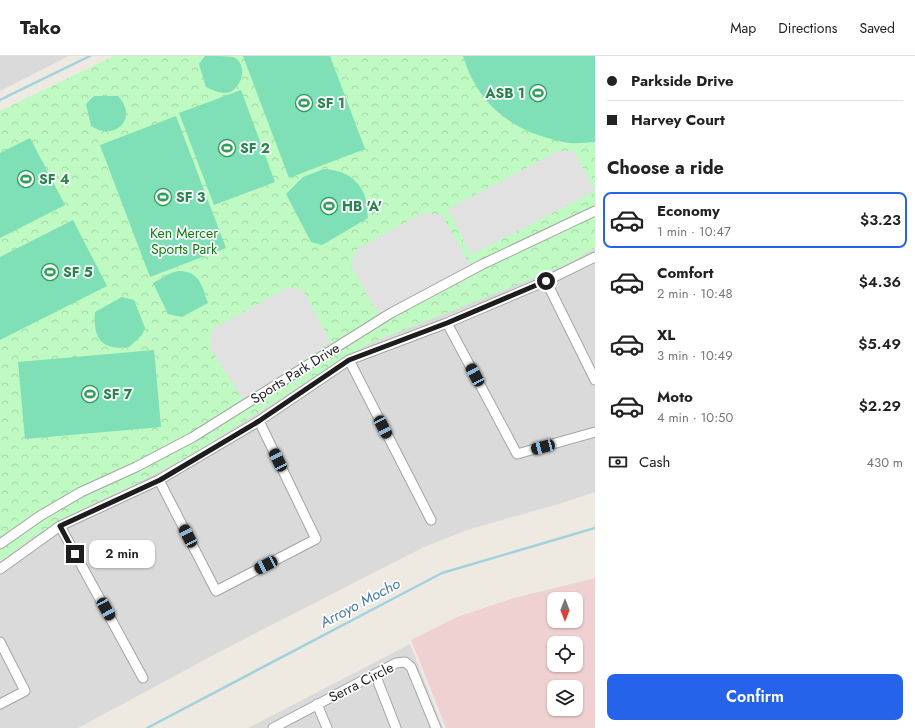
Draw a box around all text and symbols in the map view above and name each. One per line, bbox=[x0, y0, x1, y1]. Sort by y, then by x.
text: Tako bbox=[20, 14, 61, 41]
text: Map bbox=[730, 18, 756, 38]
text: Directions bbox=[778, 18, 838, 38]
text: Saved bbox=[860, 18, 895, 38]
text: Parkside Drive bbox=[631, 70, 734, 92]
place label: ASB 1 bbox=[484, 83, 525, 103]
sports icon: ASB 1 bbox=[528, 83, 548, 103]
sports icon: SF 1 bbox=[294, 93, 314, 113]
place label: SF 1 bbox=[317, 93, 345, 113]
text: Harvey Court bbox=[631, 109, 725, 131]
sports icon: SF 2 bbox=[217, 138, 237, 158]
place label: SF 2 bbox=[240, 138, 270, 158]
text: Choose a ride bbox=[607, 155, 724, 181]
sports icon: SF 4 bbox=[16, 169, 36, 189]
place label: SF 4 bbox=[39, 169, 70, 189]
sports icon: SF 3 bbox=[153, 187, 173, 207]
place label: SF 3 bbox=[176, 187, 206, 207]
sports icon: HB 'A' bbox=[319, 196, 339, 216]
place label: HB 'A' bbox=[342, 196, 382, 216]
text: Economy bbox=[657, 200, 720, 222]
icon: car bbox=[609, 202, 645, 238]
text: $3.23 bbox=[860, 209, 901, 231]
text: 1 min · 10:47 bbox=[657, 222, 731, 241]
park label: Ken Mercer Sports Park bbox=[150, 223, 218, 259]
sports icon: SF 5 bbox=[40, 262, 60, 282]
place label: SF 5 bbox=[63, 262, 93, 282]
text: Comfort bbox=[657, 262, 714, 284]
icon: car bbox=[609, 264, 645, 300]
text: $4.36 bbox=[859, 271, 901, 293]
route start bbox=[537, 272, 555, 290]
text: 2 min · 10:48 bbox=[657, 284, 733, 303]
text: XL bbox=[657, 324, 675, 346]
icon: car bbox=[609, 326, 645, 362]
text: $5.49 bbox=[858, 333, 901, 355]
street label: Sports Park Drive bbox=[247, 338, 343, 408]
text: 3 min · 10:49 bbox=[657, 346, 733, 365]
car bbox=[464, 362, 486, 388]
sports icon: SF 7 bbox=[80, 384, 100, 404]
place label: SF 7 bbox=[103, 384, 133, 404]
text: Moto bbox=[657, 386, 693, 408]
icon: car bbox=[609, 388, 645, 424]
text: $2.29 bbox=[859, 395, 901, 417]
text: 4 min · 10:50 bbox=[657, 408, 733, 427]
car bbox=[372, 414, 394, 440]
car bbox=[530, 438, 556, 456]
car bbox=[267, 447, 289, 473]
icon: cash bbox=[607, 451, 629, 473]
text: Cash bbox=[639, 451, 670, 473]
text: 430 m bbox=[866, 453, 903, 472]
car bbox=[177, 523, 199, 549]
callout: 2 min bbox=[89, 540, 155, 568]
text: 2 min bbox=[105, 544, 139, 563]
route end bbox=[66, 545, 84, 563]
car bbox=[253, 554, 279, 576]
water label: Arroyo Mocho bbox=[315, 573, 404, 634]
north arrow bbox=[547, 592, 583, 628]
map controls bbox=[547, 592, 583, 716]
car bbox=[95, 596, 117, 622]
button: locate bbox=[547, 636, 583, 672]
street label: Serra Circle bbox=[325, 657, 397, 707]
button: Confirm bbox=[607, 674, 903, 720]
button: layers bbox=[547, 680, 583, 716]

